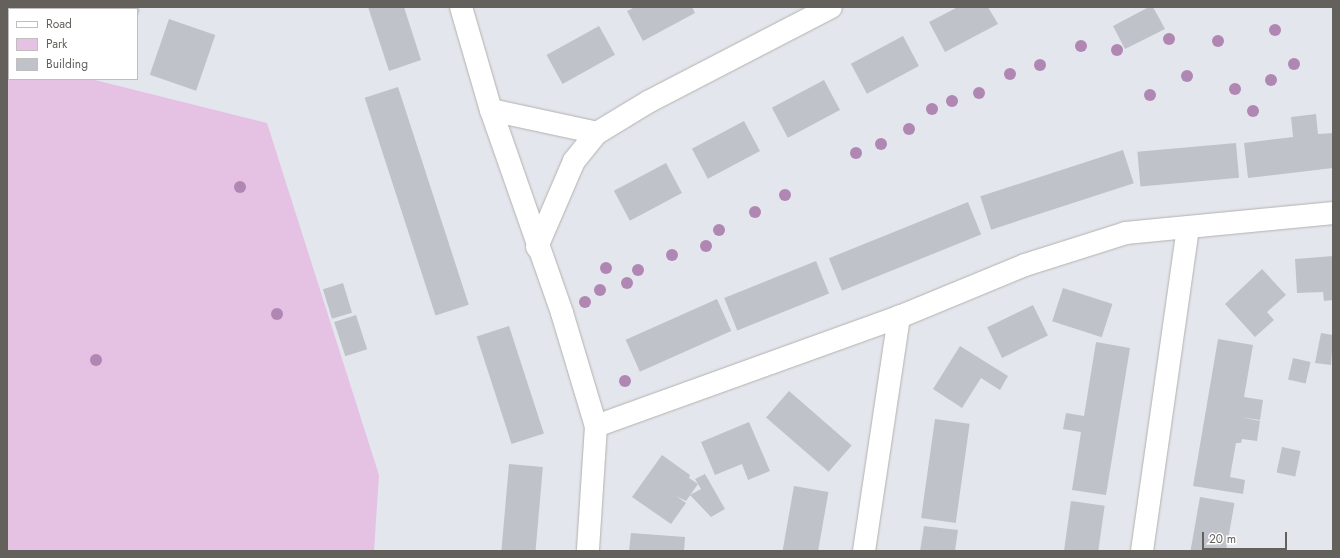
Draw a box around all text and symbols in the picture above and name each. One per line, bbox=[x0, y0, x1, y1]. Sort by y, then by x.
legend bbox=[8, 8, 138, 80]
text: Road bbox=[46, 15, 72, 33]
text: Park bbox=[46, 35, 67, 53]
text: Building bbox=[46, 55, 88, 73]
scale bar bbox=[1204, 524, 1289, 550]
text: 20 m bbox=[1209, 530, 1236, 548]

